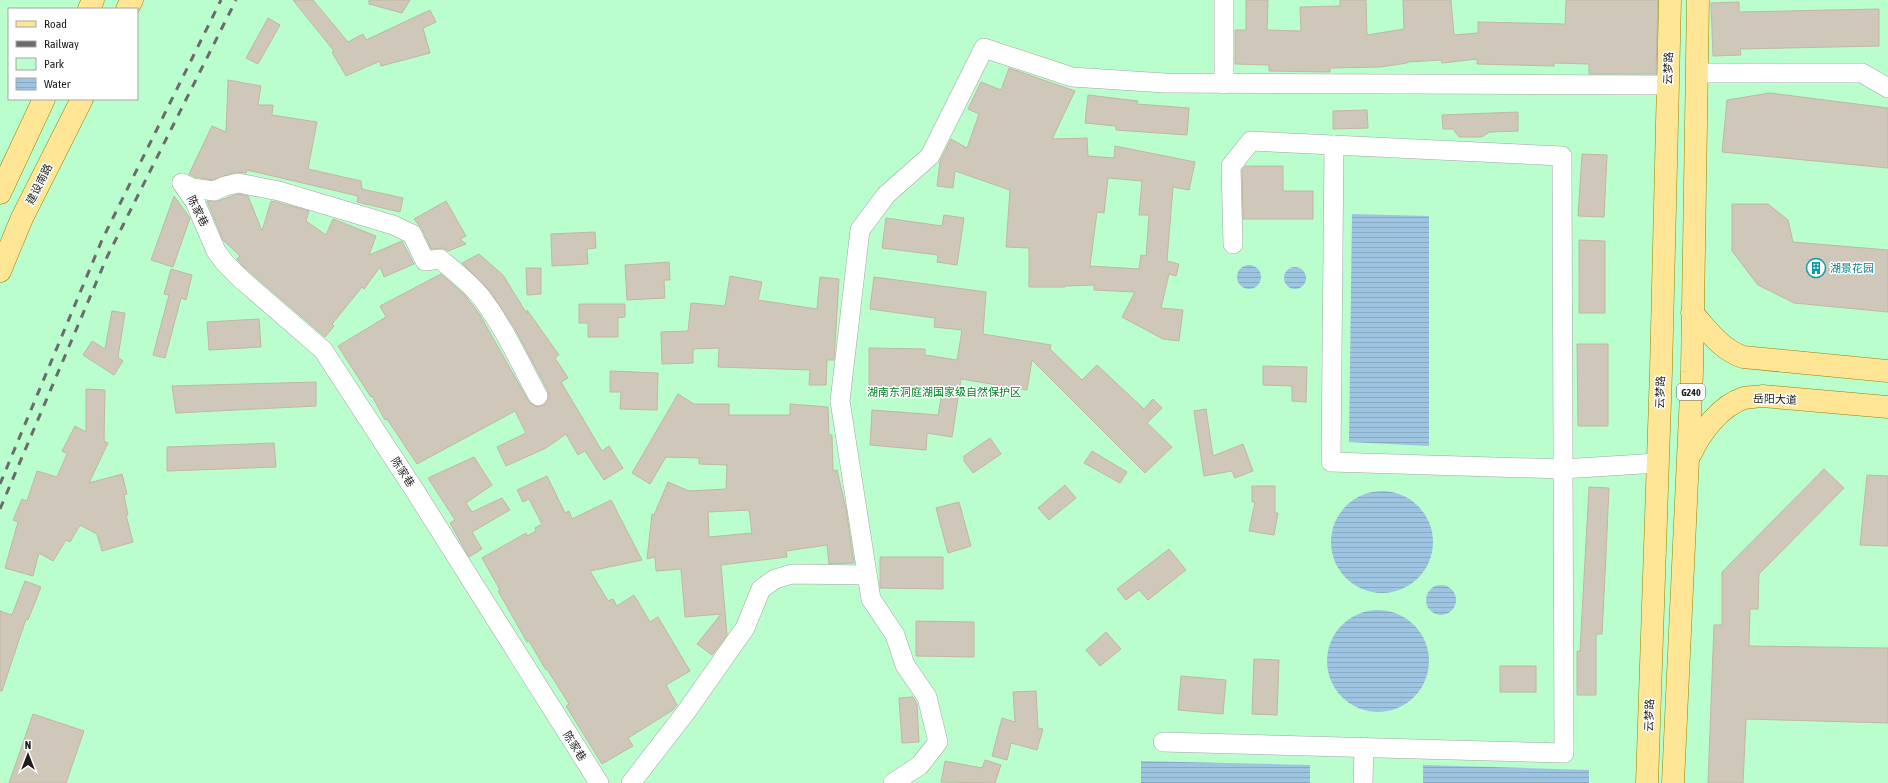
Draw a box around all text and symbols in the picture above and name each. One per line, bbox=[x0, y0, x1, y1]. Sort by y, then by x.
legend bbox=[8, 8, 138, 100]
text: Road bbox=[44, 17, 67, 31]
text: Railway bbox=[44, 37, 79, 51]
street label: 云梦路 bbox=[1661, 51, 1675, 85]
text: Park bbox=[44, 57, 65, 71]
text: Water bbox=[44, 77, 71, 91]
street label: 建设南路 bbox=[24, 162, 54, 206]
street label: 陈家巷 bbox=[185, 194, 211, 228]
building icon: 湖景花园 bbox=[1805, 257, 1827, 279]
place label: 湖景花园 bbox=[1830, 262, 1874, 274]
street label: 云梦路 bbox=[1653, 375, 1667, 409]
road number: G240 bbox=[1677, 384, 1705, 400]
park label: 湖南东洞庭湖国家级自然保护区 bbox=[867, 386, 1021, 398]
street label: 岳阳大道 bbox=[1753, 392, 1797, 406]
street label: 陈家巷 bbox=[389, 455, 417, 489]
street label: 云梦路 bbox=[1642, 698, 1656, 732]
street label: 陈家巷 bbox=[561, 729, 589, 763]
north arrow bbox=[8, 735, 48, 775]
text: N bbox=[25, 739, 31, 751]

